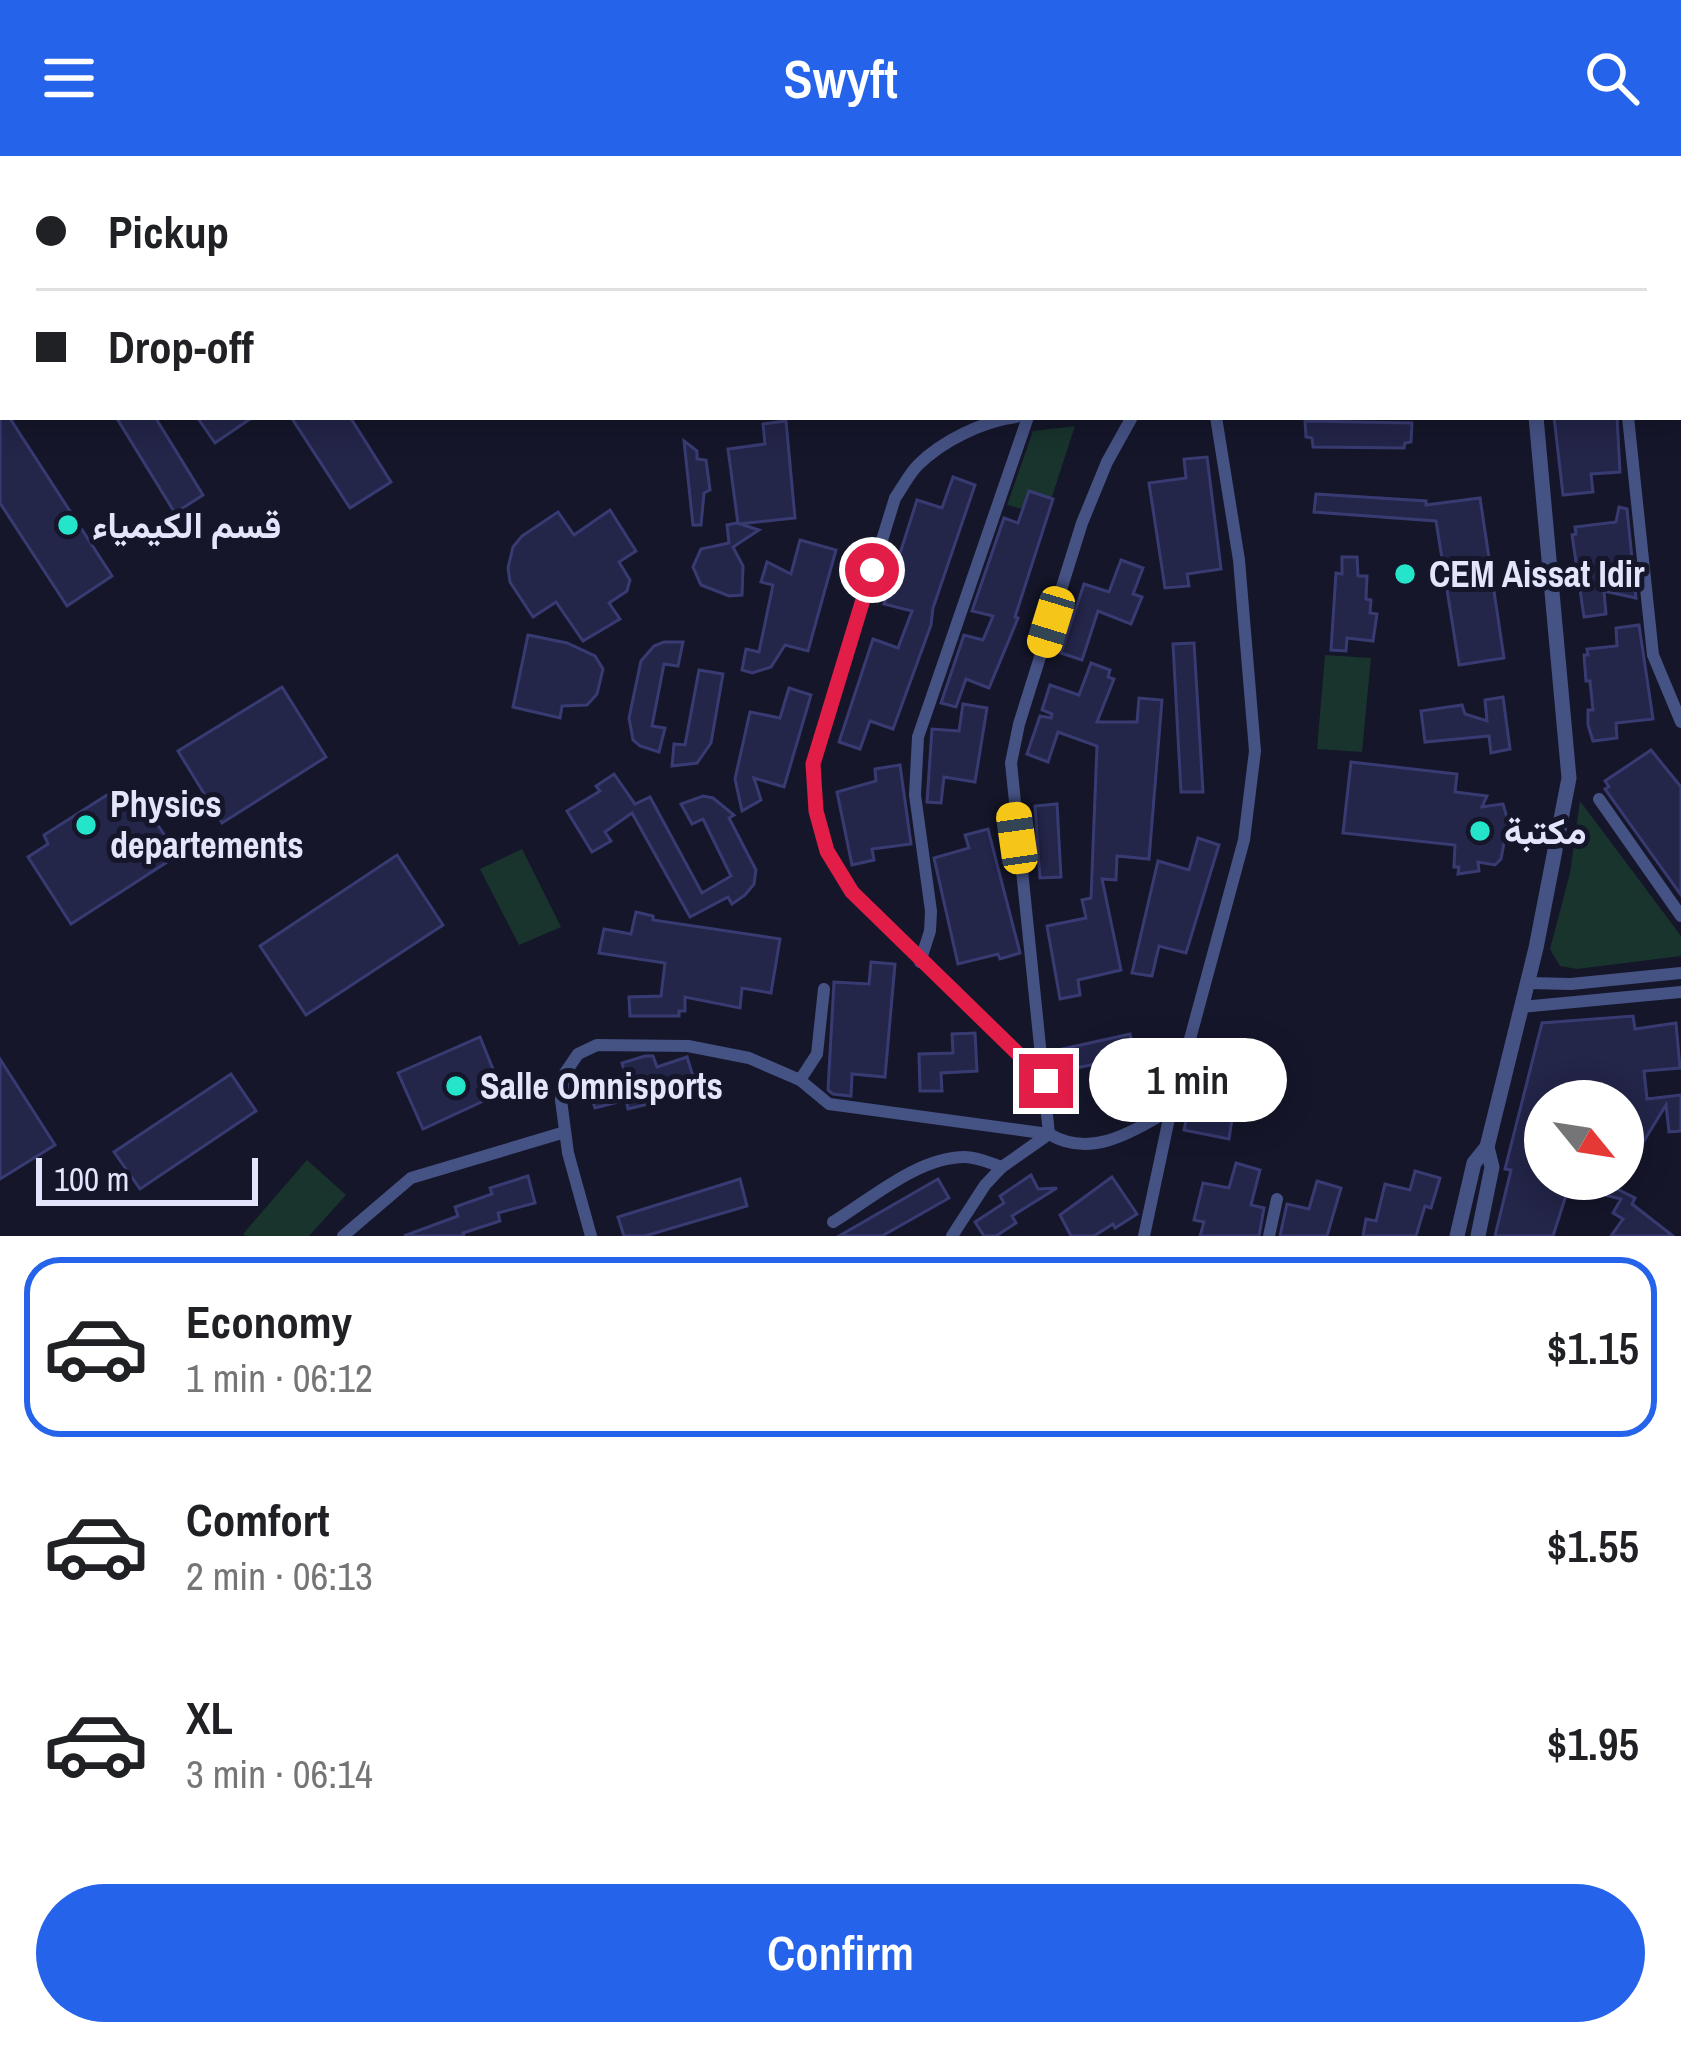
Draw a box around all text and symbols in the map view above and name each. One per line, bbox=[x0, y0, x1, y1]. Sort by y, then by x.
text: Swyft bbox=[783, 42, 898, 115]
icon: menu bbox=[36, 45, 102, 111]
icon: search bbox=[1579, 45, 1645, 111]
text: Pickup bbox=[108, 201, 229, 262]
text: Drop-off bbox=[108, 316, 254, 377]
place label: قسم الكيمياء bbox=[92, 501, 281, 549]
marker: قسم الكيمياء bbox=[55, 512, 81, 538]
route start bbox=[845, 543, 899, 597]
place label: CEM Aissat Idir bbox=[1429, 550, 1645, 598]
marker: CEM Aissat Idir bbox=[1392, 561, 1418, 587]
car bbox=[1023, 582, 1079, 662]
place label: Physics departements bbox=[110, 780, 304, 869]
car bbox=[994, 800, 1040, 876]
place label: مكتبة bbox=[1504, 807, 1586, 855]
marker: Physics departements bbox=[73, 812, 99, 838]
marker: مكتبة bbox=[1467, 818, 1493, 844]
callout: 1 min bbox=[1088, 1039, 1286, 1123]
route end bbox=[1019, 1054, 1073, 1108]
text: 1 min bbox=[1147, 1054, 1229, 1106]
place label: Salle Omnisports bbox=[480, 1062, 723, 1110]
marker: Salle Omnisports bbox=[443, 1073, 469, 1099]
north arrow bbox=[1524, 1080, 1644, 1200]
map controls bbox=[1524, 1080, 1644, 1200]
scale bar bbox=[36, 1152, 258, 1205]
text: 100 m bbox=[54, 1157, 129, 1201]
text: Economy bbox=[186, 1291, 352, 1352]
icon: car bbox=[42, 1293, 150, 1401]
text: $1.15 bbox=[1547, 1317, 1639, 1378]
text: 1 min · 06:12 bbox=[186, 1352, 373, 1404]
text: Comfort bbox=[186, 1489, 329, 1550]
icon: car bbox=[42, 1491, 150, 1599]
text: $1.55 bbox=[1547, 1515, 1639, 1576]
text: 2 min · 06:13 bbox=[186, 1550, 373, 1602]
text: XL bbox=[186, 1687, 233, 1748]
icon: car bbox=[42, 1689, 150, 1797]
text: $1.95 bbox=[1547, 1713, 1639, 1774]
text: 3 min · 06:14 bbox=[186, 1748, 373, 1800]
button: Confirm bbox=[36, 1884, 1645, 2022]

